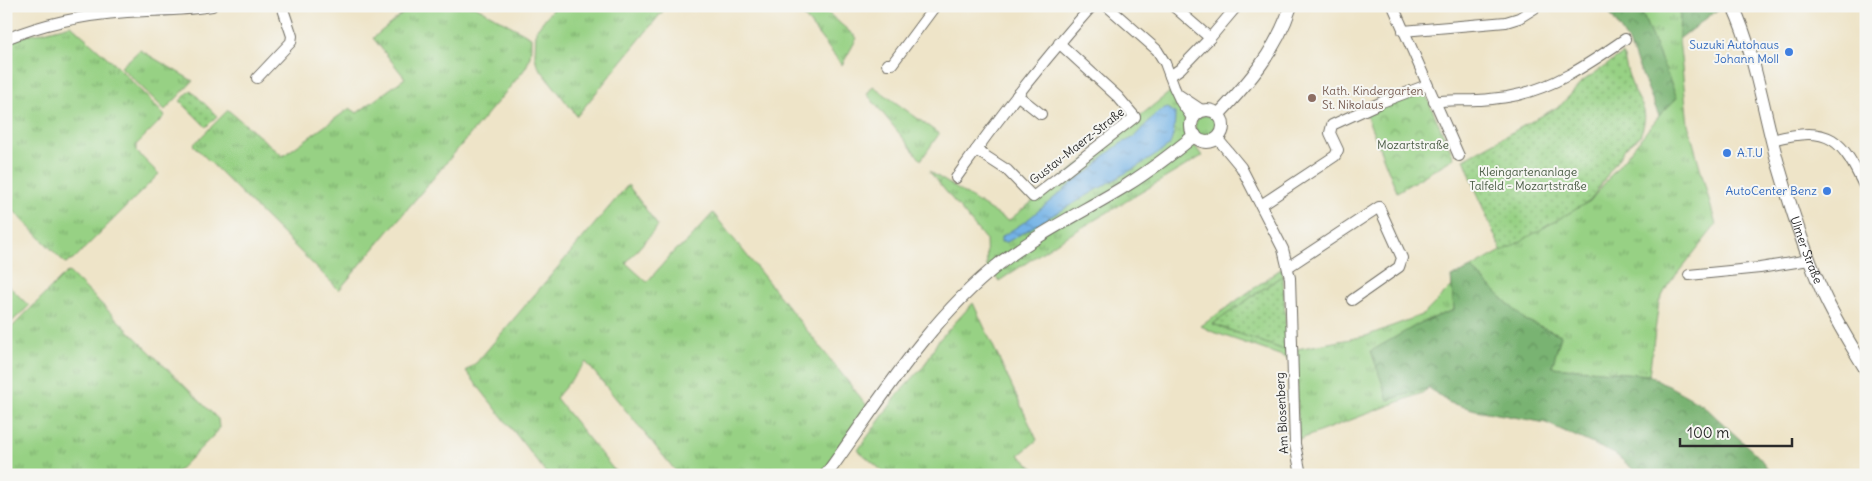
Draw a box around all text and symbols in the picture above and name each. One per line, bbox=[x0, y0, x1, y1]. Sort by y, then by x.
place label: Suzuki Autohaus Johann Moll bbox=[1689, 37, 1779, 66]
marker: Suzuki Autohaus Johann Moll bbox=[1783, 46, 1795, 58]
place label: Kath. Kindergarten St. Nikolaus bbox=[1322, 83, 1424, 112]
marker: Kath. Kindergarten St. Nikolaus bbox=[1306, 92, 1318, 104]
street label: Gustav-Maerz-Straße bbox=[1026, 104, 1127, 187]
park label: Mozartstraße bbox=[1377, 137, 1449, 152]
place label: A.T.U bbox=[1737, 145, 1763, 160]
marker: A.T.U bbox=[1721, 147, 1733, 159]
park label: Kleingartenanlage Talfeld - Mozartstraße bbox=[1469, 164, 1587, 193]
place label: AutoCenter Benz bbox=[1725, 183, 1817, 198]
marker: AutoCenter Benz bbox=[1821, 185, 1833, 197]
street label: Ulmer Straße bbox=[1787, 214, 1826, 286]
street label: Am Blosenberg bbox=[1272, 372, 1291, 454]
scale bar bbox=[1680, 416, 1792, 448]
text: 100 m bbox=[1687, 423, 1729, 442]

